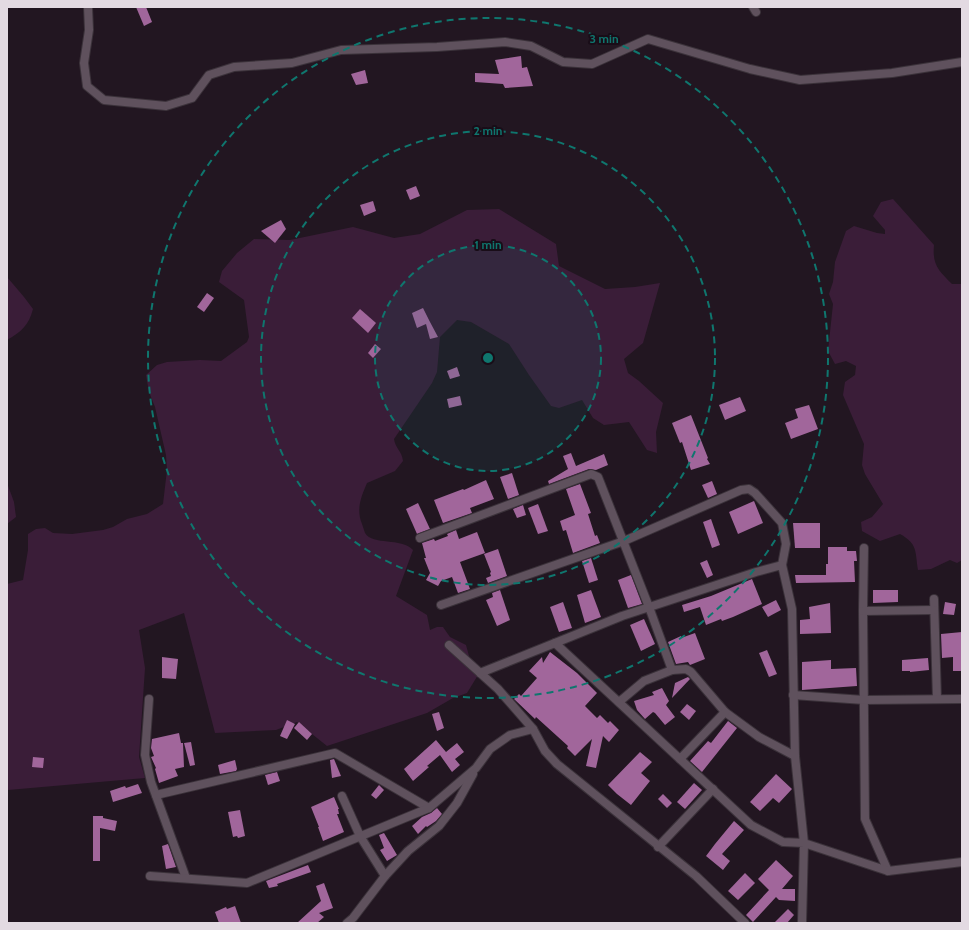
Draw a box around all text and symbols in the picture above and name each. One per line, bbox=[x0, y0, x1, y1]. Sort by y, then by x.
text: 3 min bbox=[589, 31, 619, 46]
text: 2 min bbox=[474, 123, 502, 138]
text: 1 min bbox=[474, 237, 502, 252]
centre of rings bbox=[481, 351, 495, 365]

